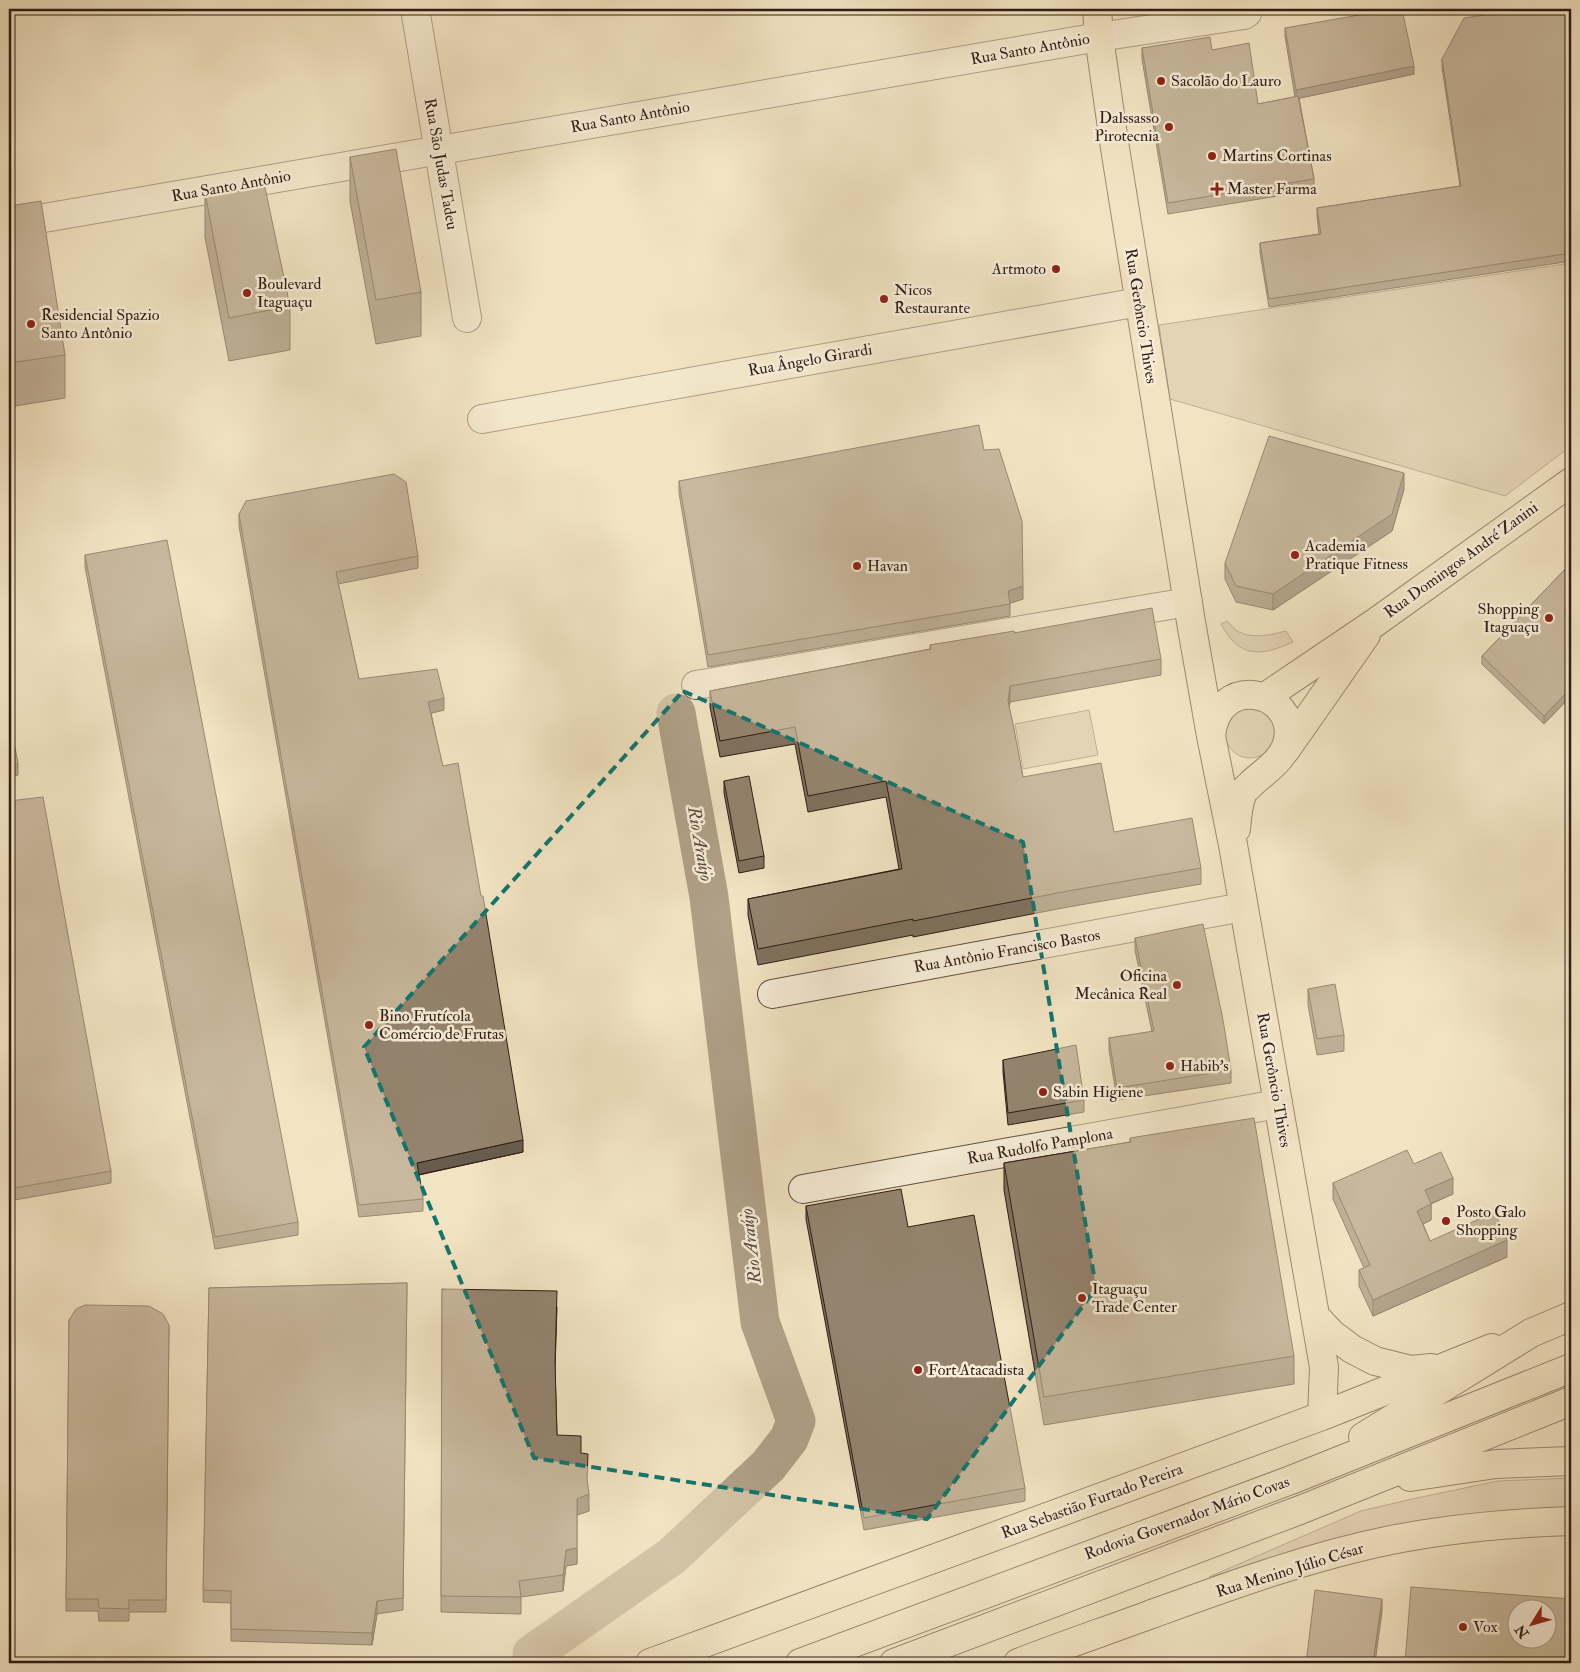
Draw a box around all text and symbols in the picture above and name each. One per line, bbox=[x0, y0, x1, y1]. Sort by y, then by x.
street label: Rua Santo Antônio bbox=[969, 29, 1091, 69]
place label: Sacolão do Lauro bbox=[1171, 71, 1282, 91]
marker: Sacolão do Lauro bbox=[1155, 75, 1167, 87]
street label: Rua São Judas Tadeu bbox=[419, 97, 462, 232]
street label: Rua Santo Antônio bbox=[569, 97, 691, 137]
place label: Dalssasso Pirotecnia bbox=[1094, 108, 1159, 146]
marker: Dalssasso Pirotecnia bbox=[1163, 121, 1175, 133]
place label: Martins Cortinas bbox=[1222, 146, 1332, 166]
marker: Martins Cortinas bbox=[1206, 150, 1218, 162]
street label: Rua Santo Antônio bbox=[170, 166, 292, 206]
place label: Master Farma bbox=[1227, 179, 1317, 199]
marker: Master Farma bbox=[1211, 183, 1223, 195]
street label: Rua Gerôncio Thives bbox=[1120, 247, 1162, 385]
place label: Artmoto bbox=[991, 259, 1046, 279]
marker: Artmoto bbox=[1050, 263, 1062, 275]
place label: Boulevard Itaguaçu bbox=[257, 274, 321, 312]
place label: Nicos Restaurante bbox=[894, 280, 970, 318]
marker: Boulevard Itaguaçu bbox=[241, 287, 253, 299]
marker: Nicos Restaurante bbox=[878, 293, 890, 305]
place label: Residencial Spazio Santo Antônio bbox=[41, 305, 160, 343]
marker: Residencial Spazio Santo Antônio bbox=[25, 318, 37, 330]
street label: Rua Ângelo Girardi bbox=[746, 339, 874, 381]
street label: Rua Domingos André Zanini bbox=[1380, 497, 1542, 623]
place label: Academia Pratique Fitness bbox=[1304, 536, 1408, 574]
marker: Academia Pratique Fitness bbox=[1289, 549, 1301, 561]
place label: Havan bbox=[867, 556, 908, 576]
marker: Havan bbox=[851, 560, 863, 572]
place label: Shopping Itaguaçu bbox=[1478, 599, 1540, 637]
marker: Shopping Itaguaçu bbox=[1543, 612, 1555, 624]
water label: Rio Araújo bbox=[682, 804, 718, 883]
street label: Rua Antônio Francisco Bastos bbox=[912, 925, 1102, 977]
place label: Oficina Mecânica Real bbox=[1075, 966, 1167, 1004]
marker: Oficina Mecânica Real bbox=[1171, 979, 1183, 991]
place label: Bino Frutícola Comércio de Frutas bbox=[379, 1006, 504, 1044]
street label: Rua Gerôncio Thives bbox=[1252, 1011, 1296, 1149]
marker: Bino Frutícola Comércio de Frutas bbox=[363, 1019, 375, 1031]
place label: Habib's bbox=[1180, 1056, 1229, 1076]
marker: Habib's bbox=[1164, 1060, 1176, 1072]
place label: Sabin Higiene bbox=[1053, 1082, 1144, 1102]
marker: Sabin Higiene bbox=[1037, 1086, 1049, 1098]
street label: Rua Rudolfo Pamplona bbox=[966, 1123, 1115, 1170]
place label: Posto Galo Shopping bbox=[1456, 1202, 1526, 1241]
water label: Rio Araújo bbox=[735, 1207, 767, 1286]
marker: Posto Galo Shopping bbox=[1440, 1215, 1452, 1227]
place label: Itaguaçu Trade Center bbox=[1092, 1279, 1177, 1317]
marker: Itaguaçu Trade Center bbox=[1076, 1292, 1088, 1304]
place label: Fort Atacadista bbox=[928, 1360, 1025, 1380]
marker: Fort Atacadista bbox=[912, 1364, 924, 1376]
street label: Rua Sebastião Furtado Pereira bbox=[998, 1459, 1186, 1543]
street label: Rodovia Governador Mário Covas bbox=[1082, 1471, 1292, 1565]
street label: Rua Menino Júlio César bbox=[1214, 1538, 1367, 1603]
north arrow bbox=[1508, 1600, 1558, 1650]
place label: Vox bbox=[1473, 1617, 1498, 1637]
marker: Vox bbox=[1457, 1621, 1469, 1633]
text: N bbox=[1511, 1621, 1533, 1642]

